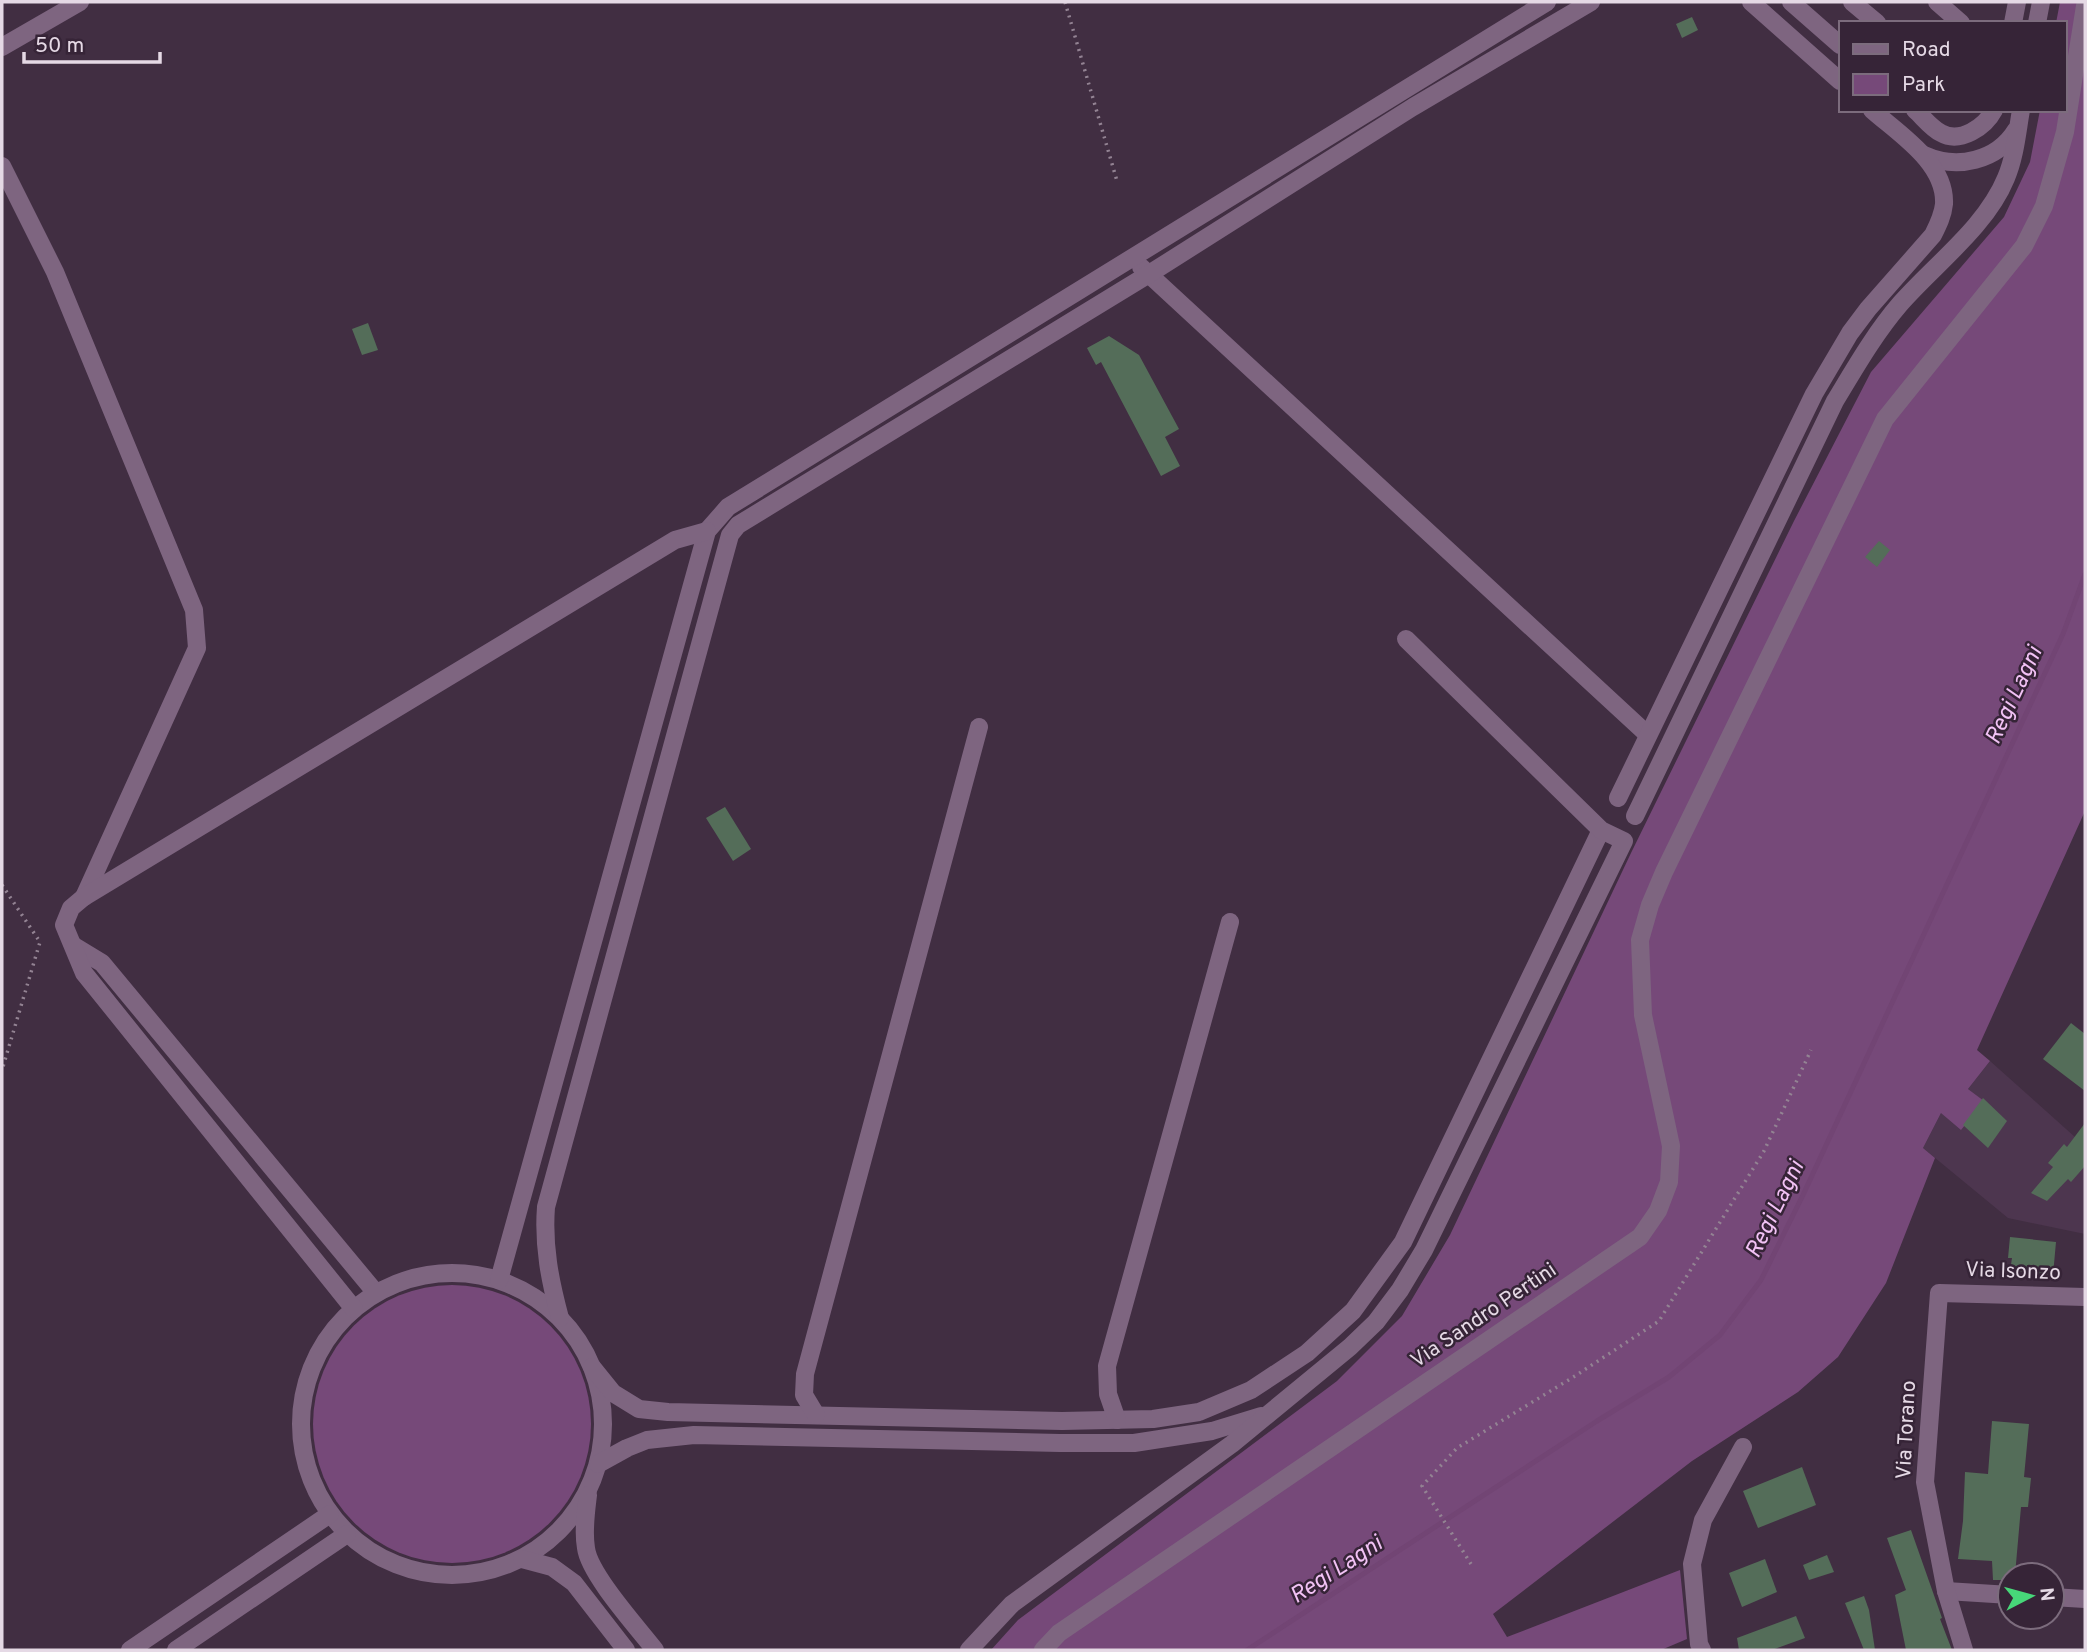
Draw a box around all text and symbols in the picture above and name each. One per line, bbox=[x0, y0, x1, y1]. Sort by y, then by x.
scale bar bbox=[24, 21, 161, 65]
legend bbox=[1839, 21, 2066, 112]
text: 50 m bbox=[35, 33, 84, 60]
text: Road bbox=[1902, 37, 1951, 64]
text: Park bbox=[1902, 72, 1945, 99]
water label: Regi Lagni bbox=[1980, 641, 2051, 750]
water label: Regi Lagni bbox=[1740, 1155, 1813, 1263]
street label: Via Sandro Pertini bbox=[1406, 1257, 1562, 1375]
street label: Via Isonzo bbox=[1965, 1257, 2061, 1287]
street label: Via Torano bbox=[1891, 1380, 1923, 1480]
water label: Regi Lagni bbox=[1285, 1530, 1390, 1612]
north arrow bbox=[1996, 1561, 2066, 1631]
text: N bbox=[2033, 1586, 2059, 1602]

